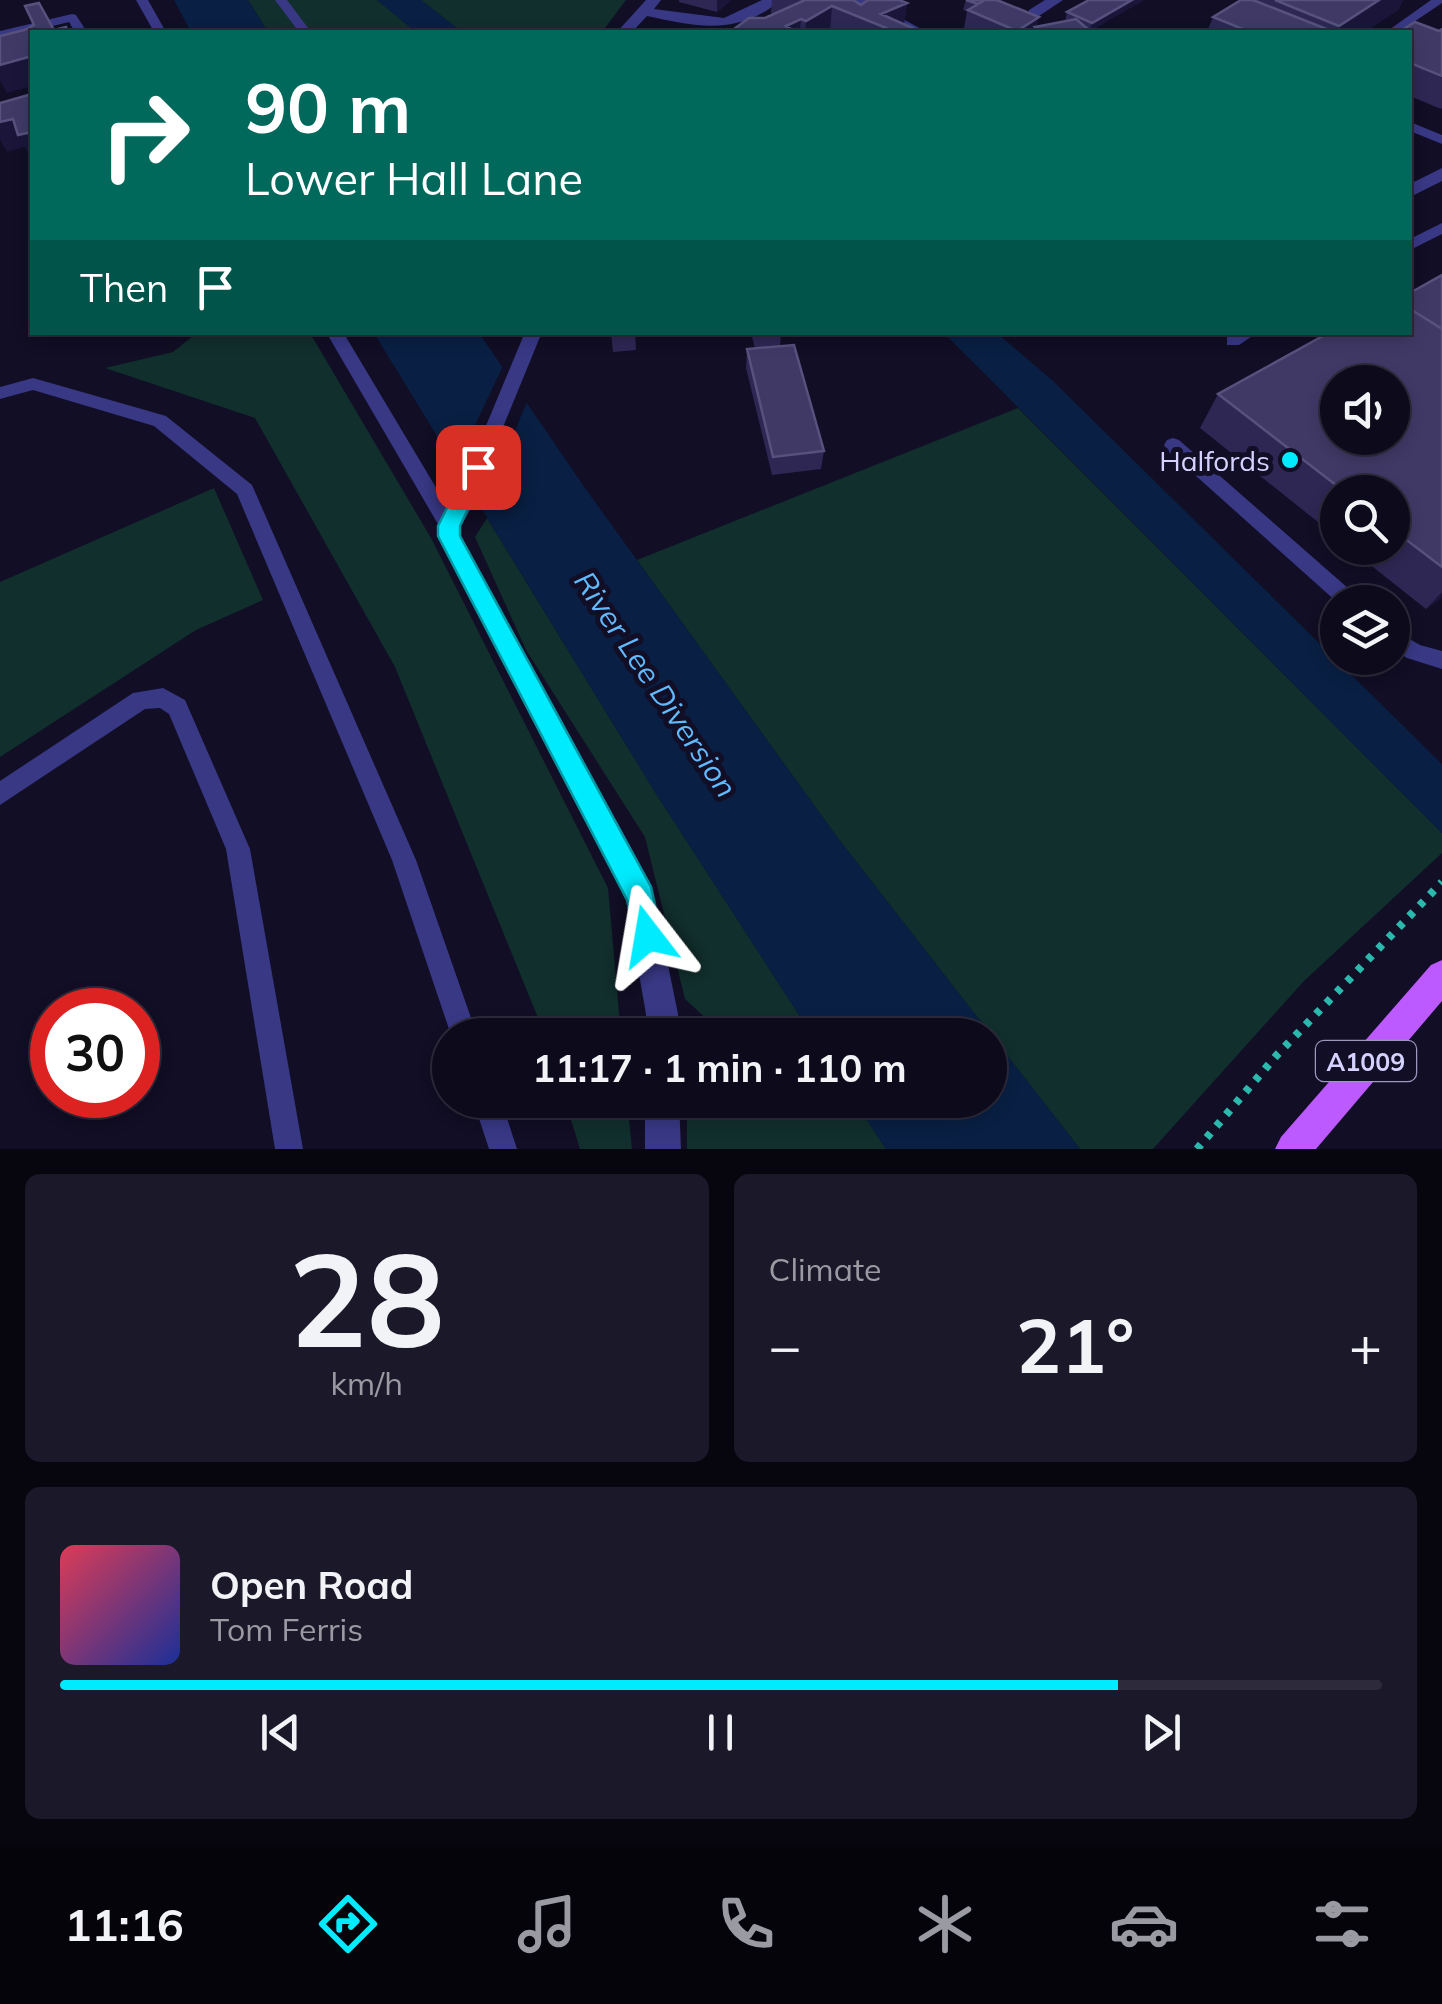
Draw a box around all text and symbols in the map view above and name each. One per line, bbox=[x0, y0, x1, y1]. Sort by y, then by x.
text: 90 m bbox=[245, 63, 411, 151]
icon: right bbox=[80, 70, 210, 200]
text: Lower Hall Lane bbox=[245, 150, 583, 206]
icon: arrive bbox=[188, 260, 243, 315]
text: Then bbox=[80, 264, 168, 312]
map controls bbox=[1320, 365, 1410, 675]
button: sound bbox=[1320, 365, 1410, 455]
pin bbox=[436, 425, 521, 510]
icon: arrive bbox=[451, 440, 506, 495]
place label: Halfords bbox=[1159, 443, 1270, 478]
marker: Halfords bbox=[1279, 449, 1301, 471]
button: search bbox=[1320, 475, 1410, 565]
water label: River Lee Diversion bbox=[566, 564, 746, 804]
button: layers bbox=[1320, 585, 1410, 675]
position arrow bbox=[596, 884, 700, 988]
speed limit sign: 30 bbox=[30, 988, 160, 1118]
road number: A1009 bbox=[1316, 1041, 1416, 1081]
text: 11:17 · 1 min · 110 m bbox=[532, 1044, 907, 1092]
text: 28 bbox=[289, 1216, 445, 1380]
text: Climate bbox=[769, 1249, 881, 1289]
text: 21° bbox=[1016, 1298, 1134, 1392]
text: − bbox=[769, 1311, 802, 1380]
text: + bbox=[1349, 1311, 1382, 1380]
text: km/h bbox=[331, 1363, 403, 1403]
text: Open Road bbox=[210, 1561, 413, 1609]
text: Tom Ferris bbox=[210, 1609, 363, 1649]
icon: previous bbox=[253, 1705, 308, 1760]
icon: pause bbox=[693, 1705, 748, 1760]
icon: next bbox=[1134, 1705, 1189, 1760]
icon: directions bbox=[313, 1889, 383, 1959]
icon: music bbox=[512, 1889, 582, 1959]
icon: phone bbox=[711, 1889, 781, 1959]
icon: climate bbox=[910, 1889, 980, 1959]
icon: car bbox=[1109, 1889, 1179, 1959]
icon: filters bbox=[1307, 1889, 1377, 1959]
text: 11:16 bbox=[64, 1896, 184, 1952]

